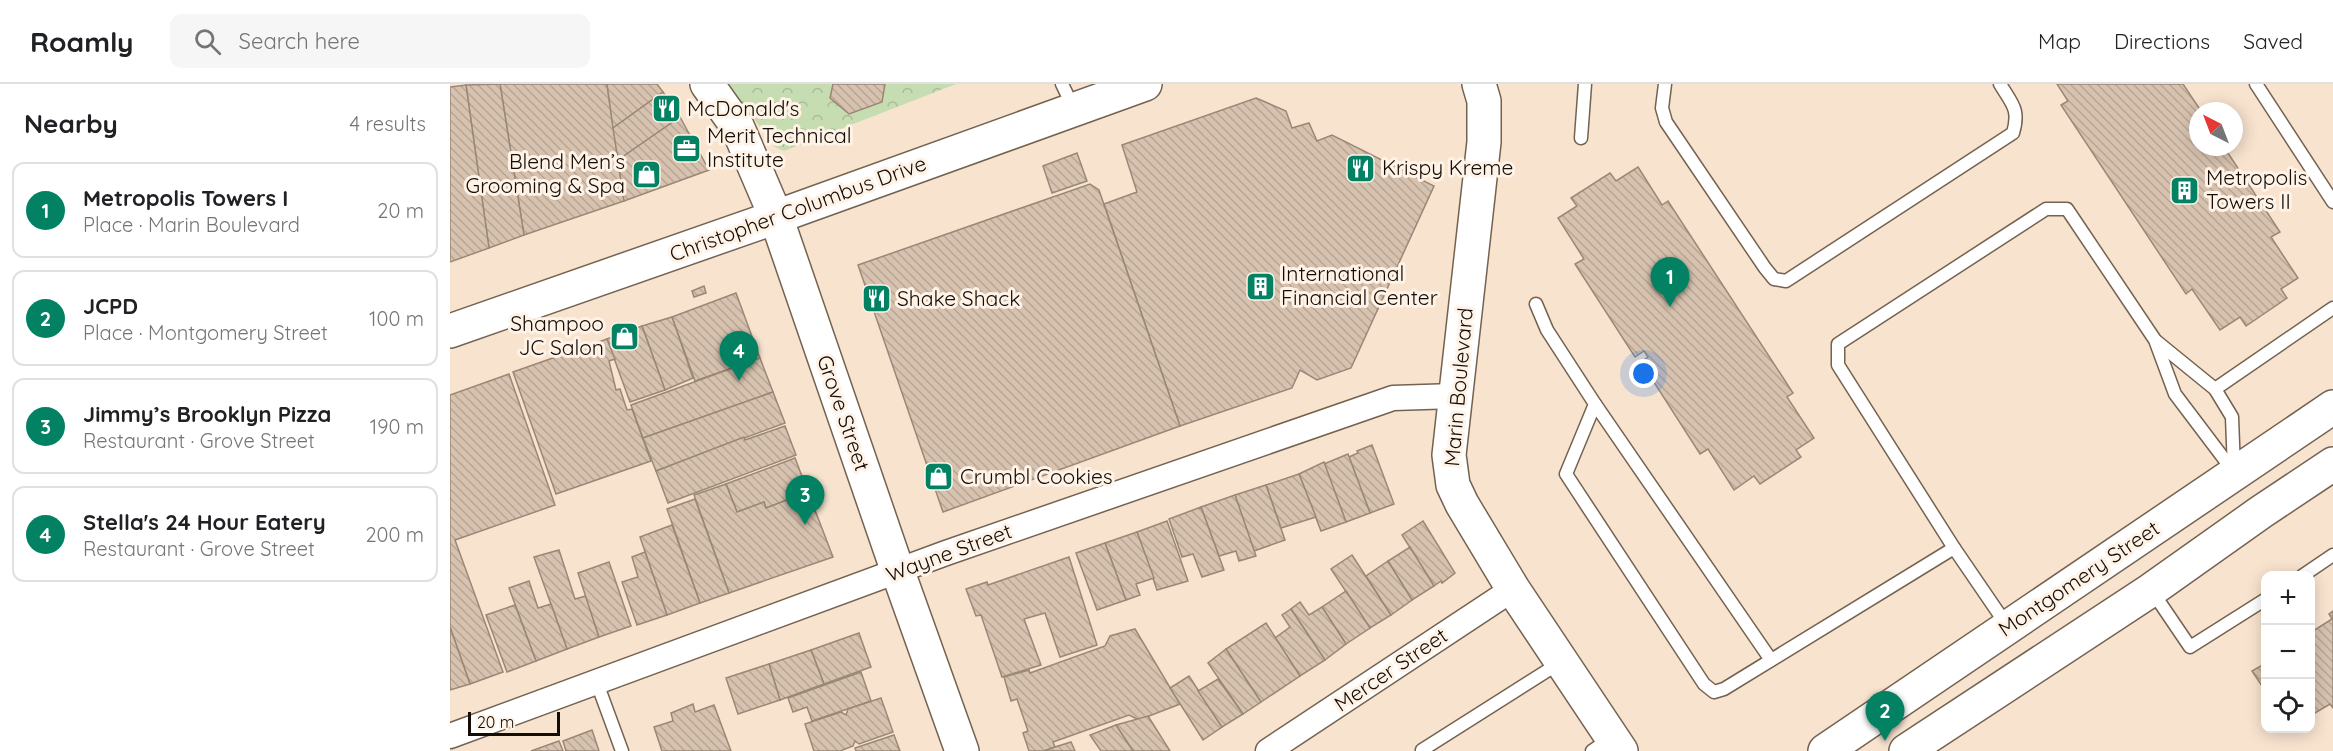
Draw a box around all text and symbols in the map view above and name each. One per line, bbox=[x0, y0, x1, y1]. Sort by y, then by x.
search box bbox=[170, 14, 590, 68]
text: Roamly bbox=[30, 24, 134, 59]
icon: search bbox=[191, 25, 224, 58]
text: Search here bbox=[239, 27, 360, 55]
text: Map bbox=[2038, 28, 2081, 54]
text: Directions bbox=[2114, 28, 2210, 54]
text: Saved bbox=[2243, 28, 2303, 54]
restaurant icon: McDonald's bbox=[650, 93, 682, 125]
place label: McDonald's bbox=[687, 95, 799, 121]
north arrow bbox=[2189, 102, 2243, 156]
text: Nearby bbox=[24, 107, 118, 140]
text: 4 results bbox=[350, 111, 426, 136]
place label: Merit Technical Institute bbox=[707, 122, 852, 172]
office icon: Merit Technical Institute bbox=[670, 132, 702, 164]
place label: Blend Men’s Grooming & Spa bbox=[466, 148, 625, 198]
street label: Christopher Columbus Drive bbox=[666, 149, 929, 267]
restaurant icon: Krispy Kreme bbox=[1345, 152, 1377, 184]
place label: Krispy Kreme bbox=[1382, 154, 1513, 180]
shop icon: Blend Men’s Grooming & Spa bbox=[630, 158, 662, 190]
place label: Metropolis Towers II bbox=[2206, 164, 2307, 214]
building icon: Metropolis Towers II bbox=[2169, 174, 2201, 206]
text: Metropolis Towers I bbox=[83, 184, 288, 212]
text: 1 bbox=[42, 198, 49, 223]
text: 20 m bbox=[377, 198, 424, 223]
text: Place · Marin Boulevard bbox=[83, 212, 300, 237]
pin: 1 bbox=[1650, 258, 1690, 307]
place label: International Financial Center bbox=[1281, 260, 1438, 310]
building icon: International Financial Center bbox=[1244, 270, 1276, 302]
restaurant icon: Shake Shack bbox=[860, 283, 892, 315]
place label: Shake Shack bbox=[897, 285, 1020, 311]
text: JCPD bbox=[83, 292, 138, 320]
text: 2 bbox=[40, 306, 51, 331]
text: 100 m bbox=[369, 306, 424, 331]
street label: Marin Boulevard bbox=[1438, 306, 1478, 467]
place label: Shampoo JC Salon bbox=[510, 310, 604, 360]
text: Place · Montgomery Street bbox=[83, 320, 328, 345]
shop icon: Shampoo JC Salon bbox=[609, 320, 641, 352]
pin: 4 bbox=[720, 332, 758, 381]
street label: Grove Street bbox=[812, 351, 876, 474]
your location bbox=[1629, 359, 1658, 388]
text: Jimmy’s Brooklyn Pizza bbox=[83, 400, 331, 428]
text: 3 bbox=[40, 414, 51, 439]
text: 190 m bbox=[370, 414, 424, 439]
text: Restaurant · Grove Street bbox=[83, 428, 315, 453]
shop icon: Crumbl Cookies bbox=[923, 461, 955, 493]
place label: Crumbl Cookies bbox=[960, 463, 1113, 489]
pin: 3 bbox=[786, 476, 824, 525]
text: Stella's 24 Hour Eatery bbox=[83, 508, 326, 536]
street label: Montgomery Street bbox=[1993, 515, 2164, 642]
street label: Wayne Street bbox=[882, 517, 1015, 587]
text: 4 bbox=[40, 522, 51, 547]
text: 200 m bbox=[365, 522, 424, 547]
text: Restaurant · Grove Street bbox=[83, 536, 315, 561]
map controls bbox=[2261, 571, 2315, 733]
button: + bbox=[2261, 571, 2315, 625]
street label: Mercer Street bbox=[1329, 622, 1452, 717]
button: − bbox=[2261, 625, 2315, 679]
button: locate bbox=[2261, 679, 2315, 733]
pin: 2 bbox=[1866, 692, 1904, 741]
scale bar bbox=[468, 709, 560, 736]
text: 20 m bbox=[477, 712, 514, 732]

